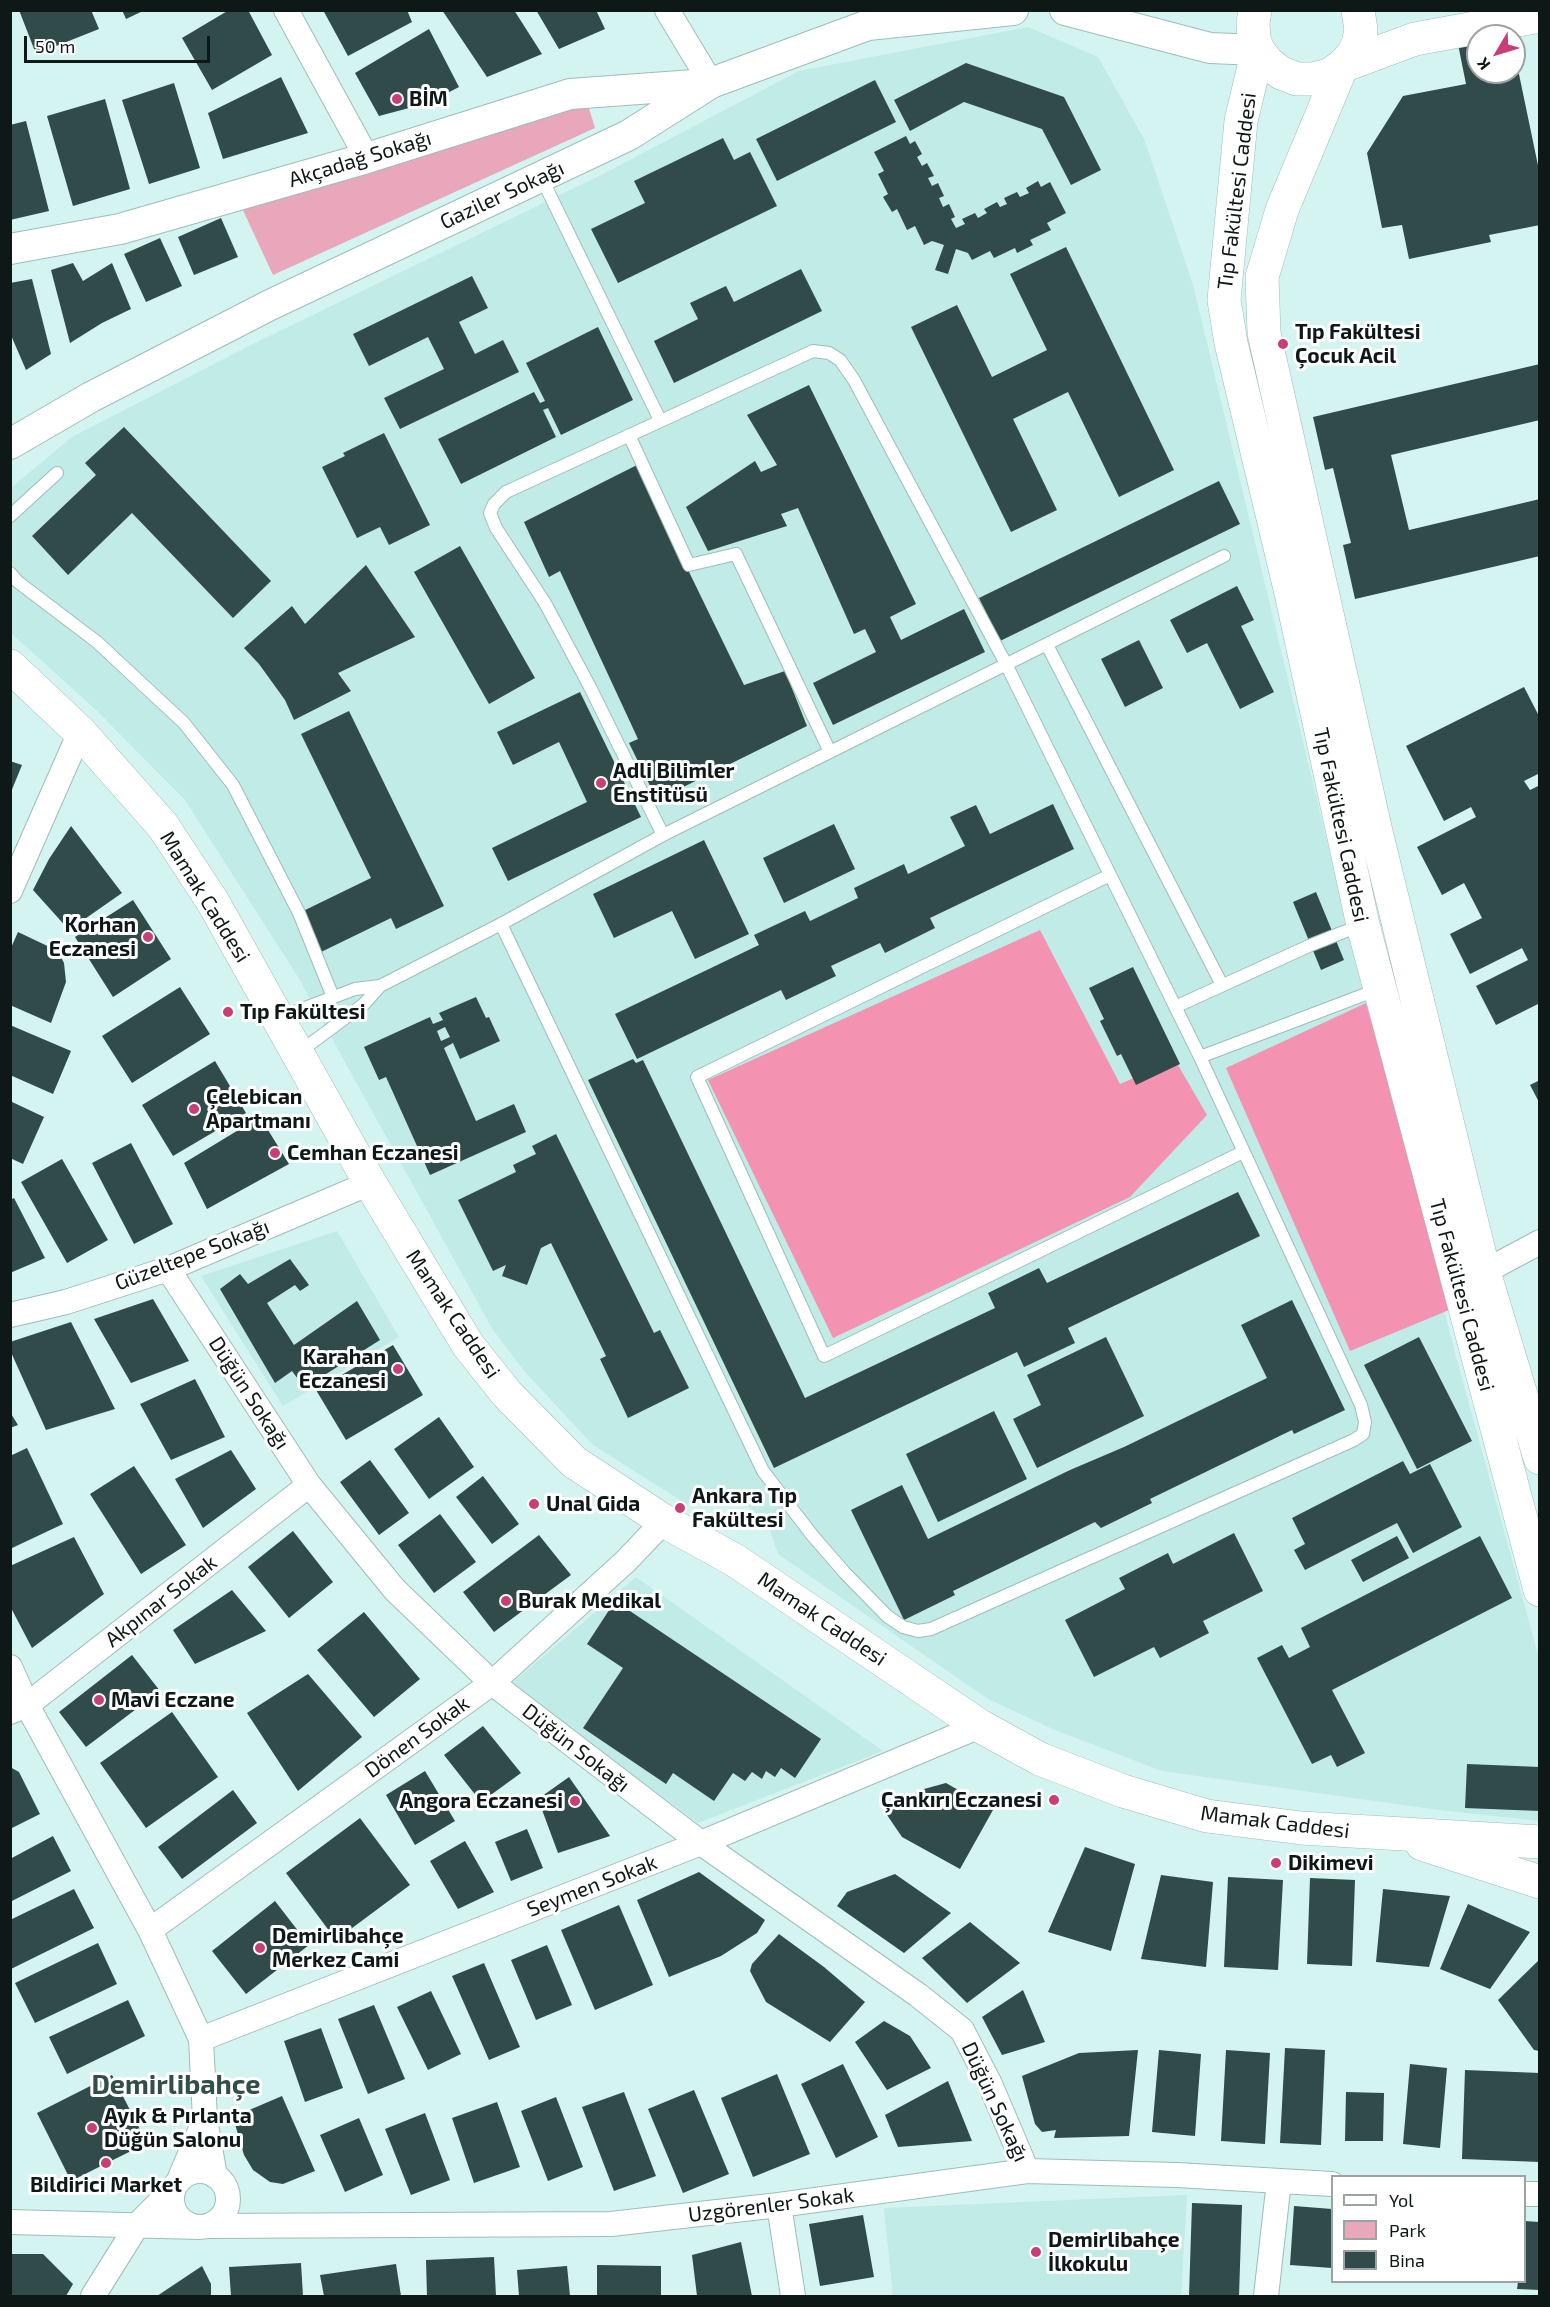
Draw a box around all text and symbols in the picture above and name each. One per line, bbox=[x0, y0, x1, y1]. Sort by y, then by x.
scale bar bbox=[27, 24, 213, 62]
north arrow bbox=[1466, 24, 1526, 84]
text: 50 m bbox=[35, 35, 75, 57]
text: K bbox=[1472, 54, 1494, 74]
place label: BİM bbox=[409, 86, 448, 112]
street label: Tıp Fakültesi Caddesi bbox=[1212, 91, 1262, 291]
marker: BİM bbox=[390, 92, 404, 106]
street label: Akçadağ Sokağı bbox=[286, 125, 434, 193]
street label: Gaziler Sokağı bbox=[436, 155, 568, 235]
place label: Tıp Fakültesi Çocuk Acil bbox=[1295, 319, 1421, 369]
marker: Tıp Fakültesi Çocuk Acil bbox=[1276, 337, 1290, 351]
street label: Tıp Fakültesi Caddesi bbox=[1308, 725, 1374, 925]
place label: Adli Bilimler Enstitüsü bbox=[613, 758, 735, 808]
marker: Adli Bilimler Enstitüsü bbox=[594, 776, 608, 790]
street label: Mamak Caddesi bbox=[155, 827, 255, 967]
place label: Korhan Eczanesi bbox=[49, 912, 136, 962]
marker: Korhan Eczanesi bbox=[141, 930, 155, 944]
place label: Tıp Fakültesi bbox=[240, 999, 366, 1025]
marker: Tıp Fakültesi bbox=[221, 1005, 235, 1019]
place label: Çelebican Apartmanı bbox=[206, 1084, 311, 1134]
marker: Çelebican Apartmanı bbox=[187, 1102, 201, 1116]
place label: Cemhan Eczanesi bbox=[287, 1140, 459, 1166]
marker: Cemhan Eczanesi bbox=[268, 1146, 282, 1160]
street label: Tıp Fakültesi Caddesi bbox=[1424, 1196, 1500, 1394]
street label: Güzeltepe Sokağı bbox=[111, 1214, 273, 1296]
street label: Mamak Caddesi bbox=[401, 1245, 505, 1383]
street label: Düğün Sokağı bbox=[203, 1332, 295, 1454]
place label: Karahan Eczanesi bbox=[299, 1344, 386, 1394]
marker: Karahan Eczanesi bbox=[391, 1362, 405, 1376]
place label: Ankara Tıp Fakültesi bbox=[692, 1483, 797, 1533]
place label: Unal Gida bbox=[546, 1491, 640, 1517]
marker: Unal Gida bbox=[527, 1497, 541, 1511]
marker: Ankara Tıp Fakültesi bbox=[673, 1501, 687, 1515]
street label: Akpınar Sokak bbox=[100, 1550, 222, 1652]
street label: Mamak Caddesi bbox=[753, 1567, 891, 1671]
place label: Burak Medikal bbox=[518, 1588, 661, 1614]
marker: Burak Medikal bbox=[499, 1594, 513, 1608]
place label: Mavi Eczane bbox=[111, 1687, 235, 1713]
street label: Dönen Sokak bbox=[360, 1691, 474, 1783]
marker: Mavi Eczane bbox=[92, 1693, 106, 1707]
street label: Düğün Sokağı bbox=[517, 1698, 635, 1798]
place label: Çankırı Eczanesi bbox=[881, 1787, 1042, 1813]
place label: Angora Eczanesi bbox=[400, 1788, 563, 1814]
marker: Çankırı Eczanesi bbox=[1047, 1793, 1061, 1807]
marker: Angora Eczanesi bbox=[568, 1794, 582, 1808]
street label: Mamak Caddesi bbox=[1199, 1800, 1351, 1844]
street label: Seymen Sokak bbox=[523, 1850, 661, 1922]
place label: Dikimevi bbox=[1288, 1850, 1374, 1876]
marker: Dikimevi bbox=[1269, 1856, 1283, 1870]
place label: Demirlibahçe Merkez Cami bbox=[272, 1923, 404, 1973]
marker: Demirlibahçe Merkez Cami bbox=[253, 1941, 267, 1955]
street label: Düğün Sokağı bbox=[956, 2038, 1034, 2166]
district label: Demirlibahçe bbox=[91, 2069, 261, 2101]
place label: Ayık & Pırlanta Düğün Salonu bbox=[104, 2103, 252, 2153]
marker: Ayık & Pırlanta Düğün Salonu bbox=[85, 2121, 99, 2135]
marker: Bildirici Market bbox=[99, 2156, 113, 2170]
place label: Bildirici Market bbox=[30, 2172, 182, 2198]
legend bbox=[1331, 2175, 1526, 2283]
street label: Uzgörenler Sokak bbox=[687, 2182, 855, 2228]
text: Yol bbox=[1389, 2189, 1414, 2211]
text: Park bbox=[1389, 2219, 1426, 2241]
place label: Demirlibahçe İlkokulu bbox=[1048, 2227, 1180, 2277]
marker: Demirlibahçe İlkokulu bbox=[1029, 2245, 1043, 2259]
text: Bina bbox=[1389, 2249, 1425, 2271]

